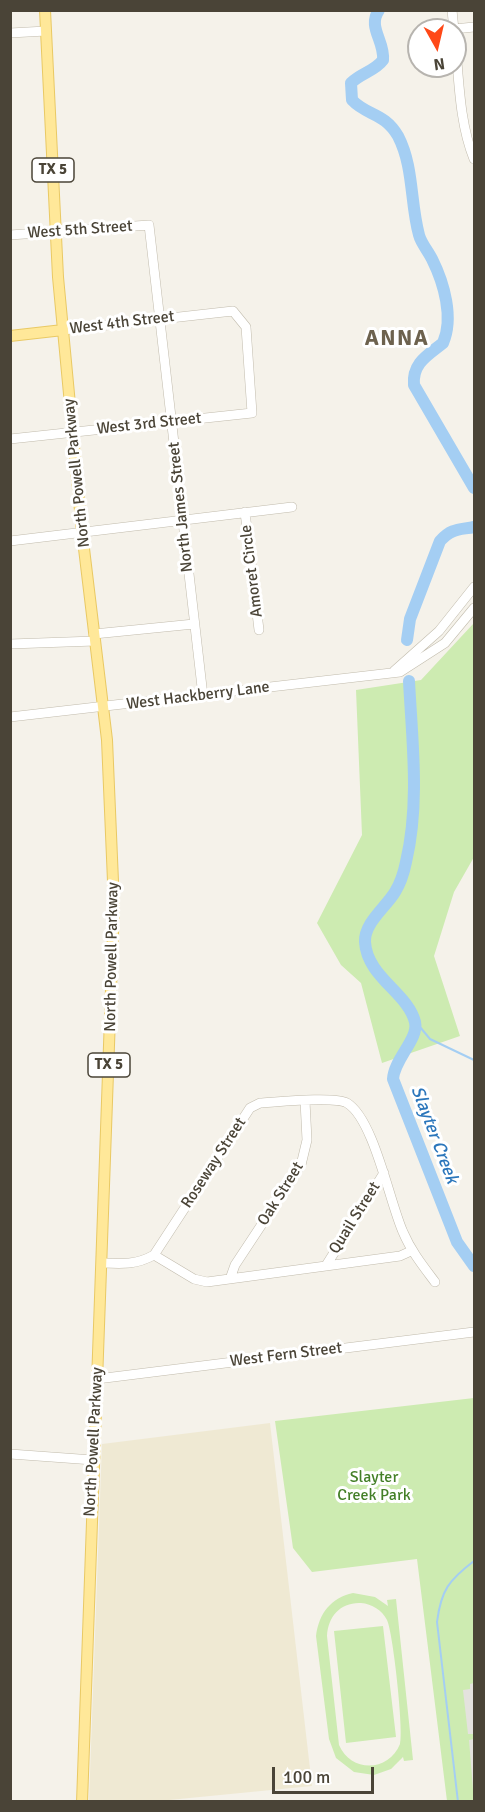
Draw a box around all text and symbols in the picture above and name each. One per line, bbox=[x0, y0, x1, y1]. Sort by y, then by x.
north arrow bbox=[407, 18, 467, 78]
text: N bbox=[432, 53, 446, 75]
road number: TX 5 bbox=[32, 158, 74, 182]
street label: West 5th Street bbox=[27, 217, 133, 243]
street label: West 4th Street bbox=[69, 307, 175, 339]
district label: ANNA bbox=[365, 326, 429, 352]
street label: North Powell Parkway bbox=[60, 398, 94, 548]
street label: West 3rd Street bbox=[96, 409, 202, 439]
street label: North James Street bbox=[165, 441, 197, 573]
street label: Amoret Circle bbox=[237, 524, 267, 618]
street label: West Hackberry Lane bbox=[125, 678, 271, 714]
street label: North Powell Parkway bbox=[101, 882, 123, 1032]
road number: TX 5 bbox=[88, 1053, 130, 1077]
water label: Slayter Creek bbox=[406, 1083, 462, 1187]
street label: Roseway Street bbox=[177, 1114, 251, 1212]
street label: Oak Street bbox=[254, 1159, 308, 1229]
street label: Quail Street bbox=[325, 1178, 385, 1258]
street label: West Fern Street bbox=[229, 1339, 343, 1371]
street label: North Powell Parkway bbox=[80, 1367, 108, 1517]
park label: Slayter Creek Park bbox=[337, 1468, 411, 1506]
scale bar bbox=[275, 1755, 377, 1793]
text: 100 m bbox=[283, 1766, 330, 1788]

